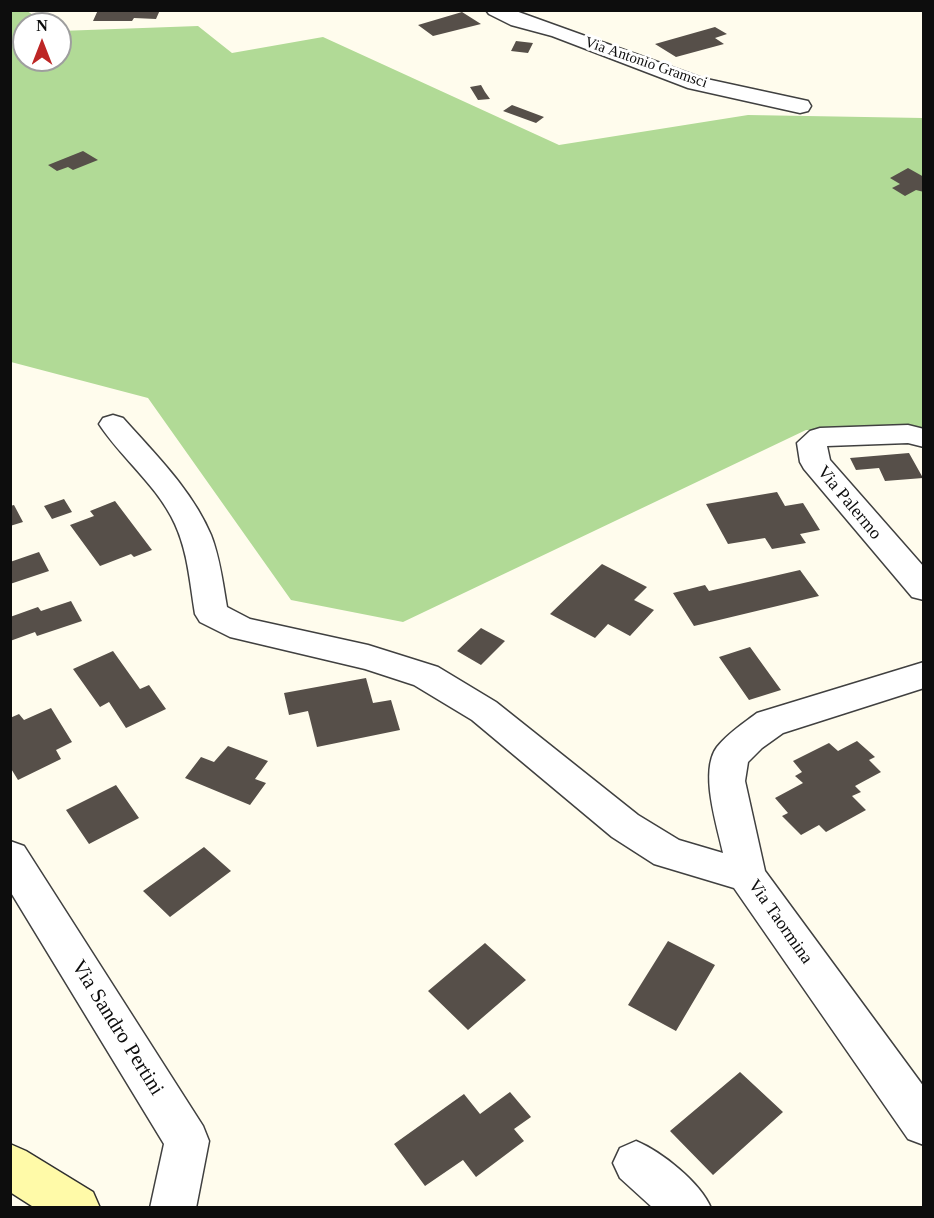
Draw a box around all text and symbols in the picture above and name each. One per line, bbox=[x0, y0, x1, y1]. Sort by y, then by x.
north arrow bbox=[12, 12, 72, 72]
text: N bbox=[36, 17, 48, 34]
street label: Via Antonio Gramsci bbox=[582, 34, 710, 92]
street label: Via Palermo bbox=[812, 462, 886, 544]
street label: Via Taormina bbox=[743, 876, 817, 968]
street label: Via Sandro Pertini bbox=[65, 956, 169, 1100]

